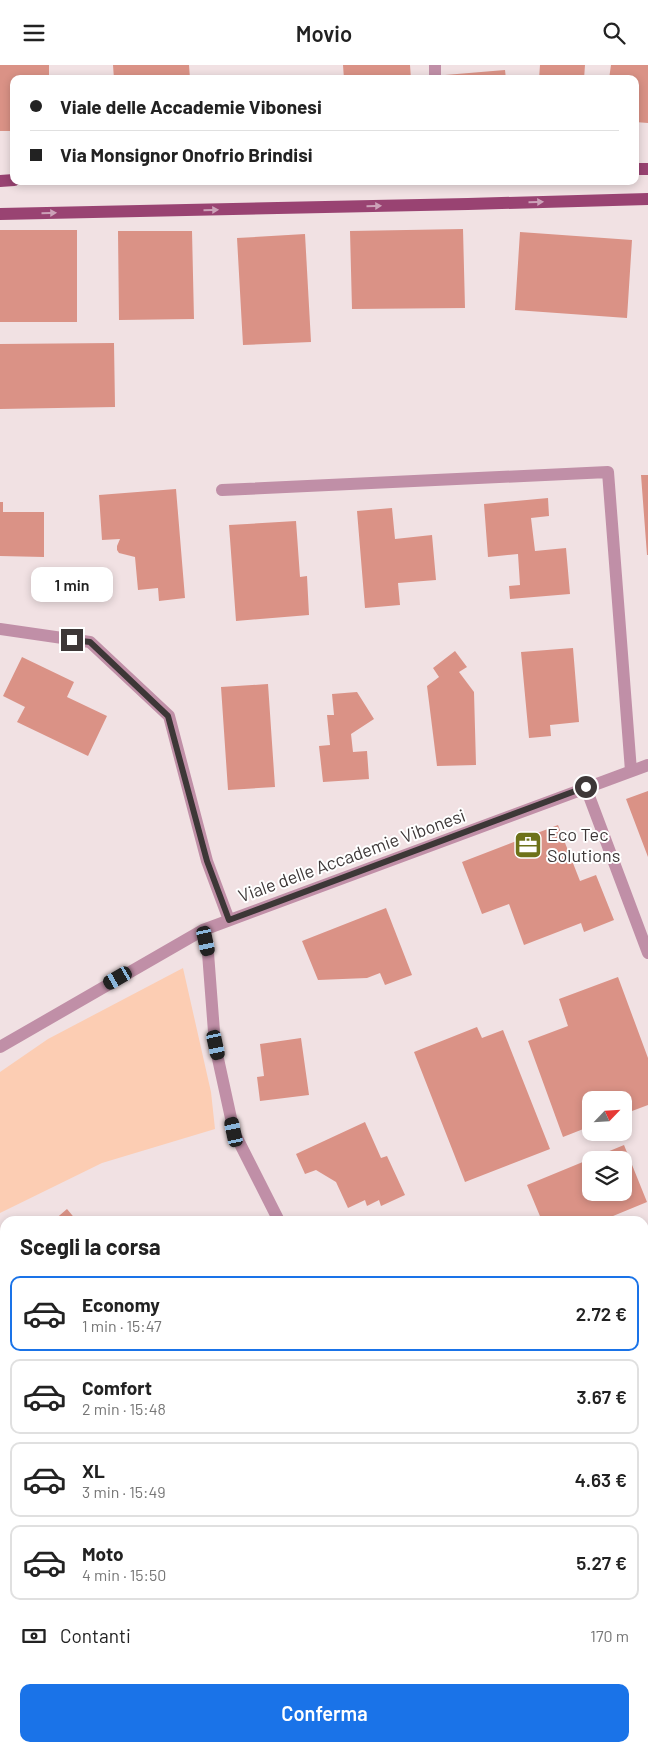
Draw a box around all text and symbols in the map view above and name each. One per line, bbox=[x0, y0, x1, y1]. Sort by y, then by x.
icon: menu bbox=[20, 19, 48, 47]
icon: search bbox=[600, 19, 628, 47]
text: Movio bbox=[296, 20, 352, 46]
text: Viale delle Accademie Vibonesi bbox=[60, 95, 322, 118]
text: Via Monsignor Onofrio Brindisi bbox=[60, 143, 313, 166]
one-way arrow bbox=[528, 198, 544, 206]
one-way arrow bbox=[366, 202, 382, 210]
one-way arrow bbox=[203, 205, 219, 213]
one-way arrow bbox=[41, 209, 57, 217]
callout: 1 min bbox=[31, 567, 113, 603]
text: 1 min bbox=[55, 575, 89, 594]
route end bbox=[61, 629, 83, 651]
route start bbox=[575, 776, 597, 798]
street label: Viale delle Accademie Vibonesi bbox=[235, 804, 468, 906]
place label: Eco Tec Solutions bbox=[547, 823, 620, 866]
office icon: Eco Tec Solutions bbox=[513, 830, 543, 860]
car bbox=[195, 925, 216, 957]
car bbox=[101, 964, 134, 992]
car bbox=[205, 1029, 226, 1061]
north arrow bbox=[582, 1091, 632, 1141]
map controls bbox=[582, 1091, 632, 1201]
car bbox=[223, 1116, 244, 1148]
button: layers bbox=[582, 1151, 632, 1201]
text: Scegli la corsa bbox=[20, 1233, 161, 1259]
icon: car bbox=[22, 1291, 67, 1336]
text: Economy bbox=[82, 1293, 160, 1316]
text: 2.72 € bbox=[576, 1302, 627, 1325]
text: 1 min · 15:47 bbox=[82, 1316, 162, 1335]
icon: car bbox=[22, 1374, 67, 1419]
text: Comfort bbox=[82, 1376, 152, 1399]
text: 3.67 € bbox=[577, 1385, 627, 1408]
text: 2 min · 15:48 bbox=[82, 1399, 166, 1418]
icon: car bbox=[22, 1457, 67, 1502]
text: XL bbox=[82, 1459, 105, 1482]
text: 4.63 € bbox=[575, 1468, 627, 1491]
text: 3 min · 15:49 bbox=[82, 1482, 166, 1501]
icon: car bbox=[22, 1540, 67, 1585]
text: Moto bbox=[82, 1542, 124, 1565]
text: 5.27 € bbox=[576, 1551, 627, 1574]
text: 4 min · 15:50 bbox=[82, 1565, 166, 1584]
icon: cash bbox=[20, 1622, 48, 1650]
text: Contanti bbox=[60, 1624, 131, 1647]
text: 170 m bbox=[590, 1626, 629, 1645]
button: Conferma bbox=[20, 1684, 629, 1742]

